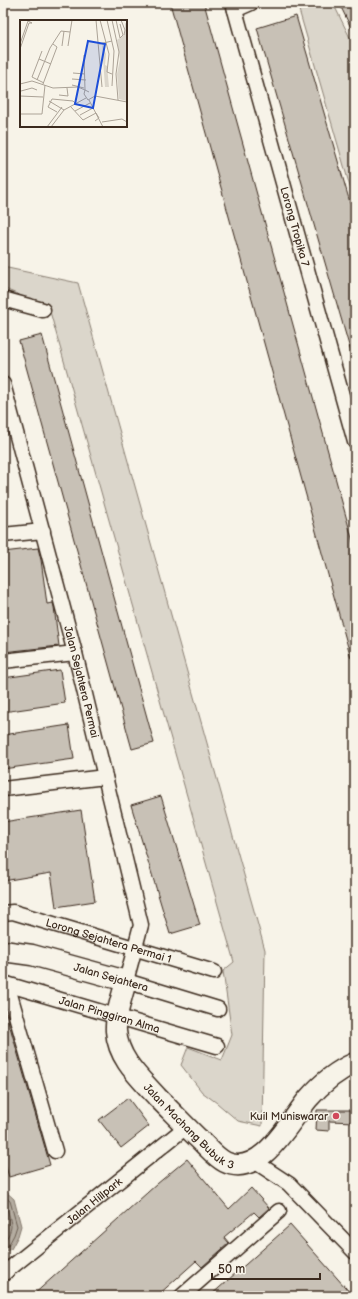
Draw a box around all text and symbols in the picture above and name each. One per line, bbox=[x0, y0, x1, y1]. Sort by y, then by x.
inset map bbox=[20, 20, 127, 127]
street label: Lorong Tropika 7 bbox=[277, 185, 312, 269]
street label: Jalan Sejahtera Permai bbox=[61, 624, 101, 739]
street label: Lorong Sejahtera Permai 1 bbox=[44, 916, 173, 966]
street label: Jalan Sejahtera bbox=[72, 961, 150, 994]
street label: Jalan Pinggiran Alma bbox=[57, 994, 161, 1036]
street label: Jalan Machang Bubuk 3 bbox=[141, 1081, 236, 1172]
place label: Kuil Muniswarar bbox=[250, 1110, 329, 1123]
marker: Kuil Muniswarar bbox=[331, 1111, 341, 1121]
street label: Jalan Hillpark bbox=[64, 1175, 125, 1227]
scale bar bbox=[212, 1255, 320, 1281]
text: 50 m bbox=[218, 1262, 245, 1277]

